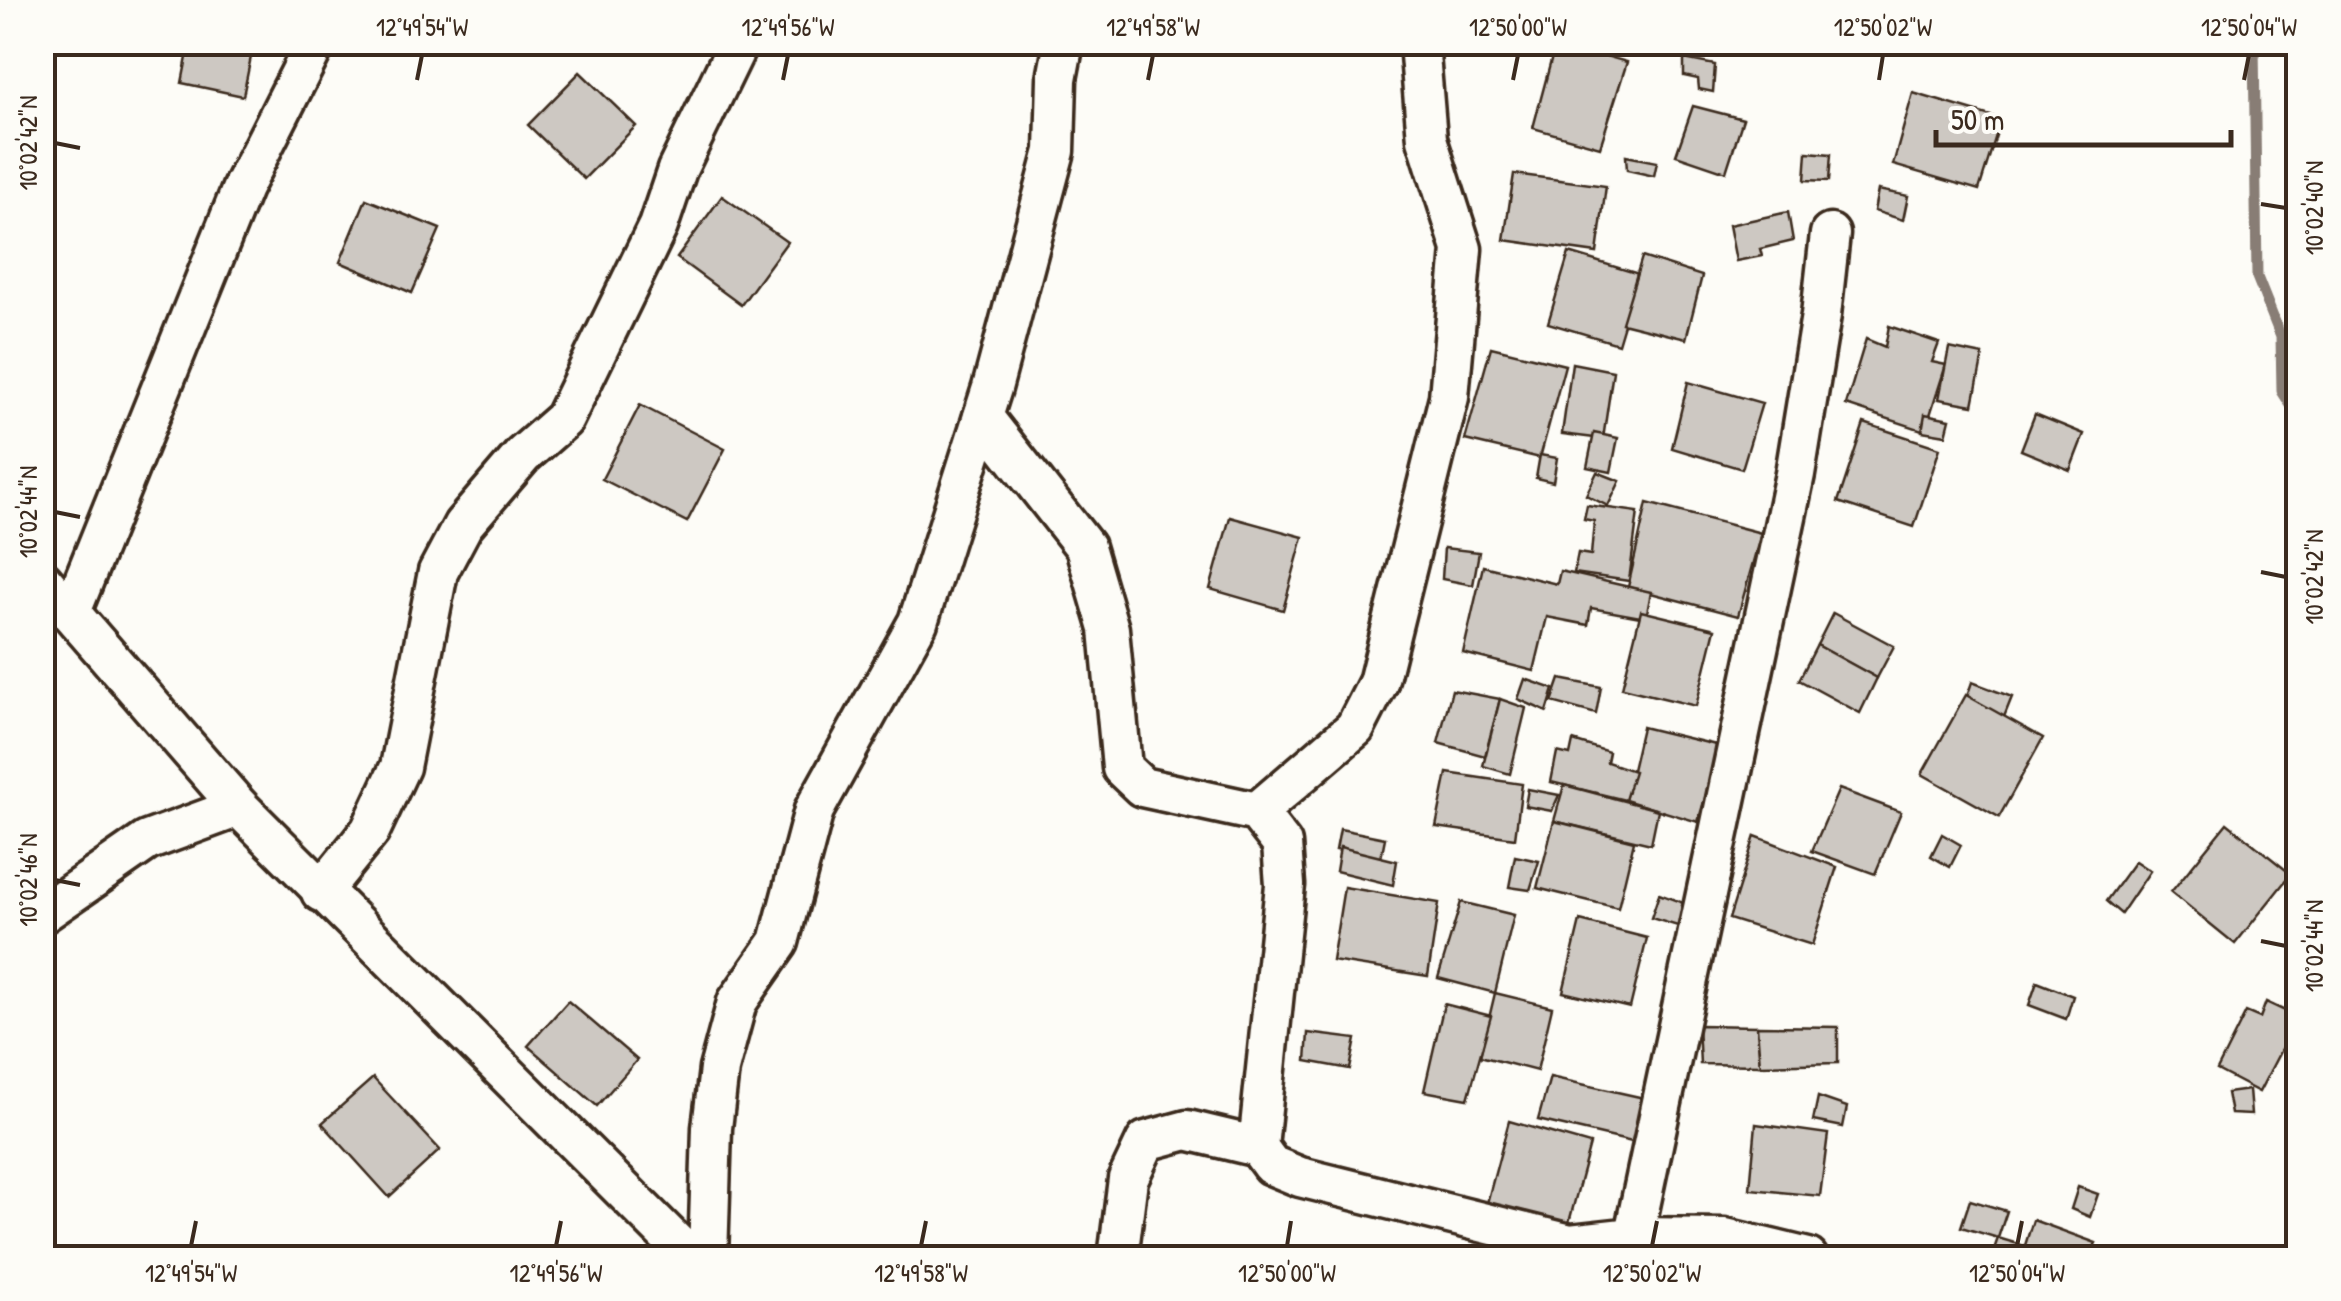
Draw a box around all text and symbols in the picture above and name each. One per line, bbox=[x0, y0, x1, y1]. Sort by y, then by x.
text: 12°49'54"W bbox=[376, 10, 469, 44]
text: 12°49'56"W bbox=[742, 10, 835, 44]
text: 12°49'58"W bbox=[1106, 10, 1200, 44]
text: 12°50'00"W bbox=[1469, 10, 1568, 44]
text: 12°50'02"W bbox=[1834, 10, 1933, 44]
text: 12°50'04"W bbox=[2201, 10, 2298, 44]
scale bar bbox=[1936, 85, 2231, 147]
text: 10°02'42"N bbox=[11, 95, 45, 191]
text: 50 m bbox=[1951, 99, 2004, 139]
text: 10°02'40"N bbox=[2297, 161, 2331, 255]
text: 10°02'44"N bbox=[11, 466, 45, 558]
text: 10°02'42"N bbox=[2297, 529, 2331, 625]
text: 10°02'46"N bbox=[11, 833, 45, 927]
text: 10°02'44"N bbox=[2297, 900, 2331, 992]
text: 12°49'54"W bbox=[145, 1256, 238, 1290]
text: 12°49'56"W bbox=[510, 1256, 603, 1290]
text: 12°49'58"W bbox=[874, 1256, 968, 1290]
text: 12°50'00"W bbox=[1238, 1256, 1337, 1290]
text: 12°50'02"W bbox=[1603, 1256, 1702, 1290]
text: 12°50'04"W bbox=[1969, 1256, 2066, 1290]

